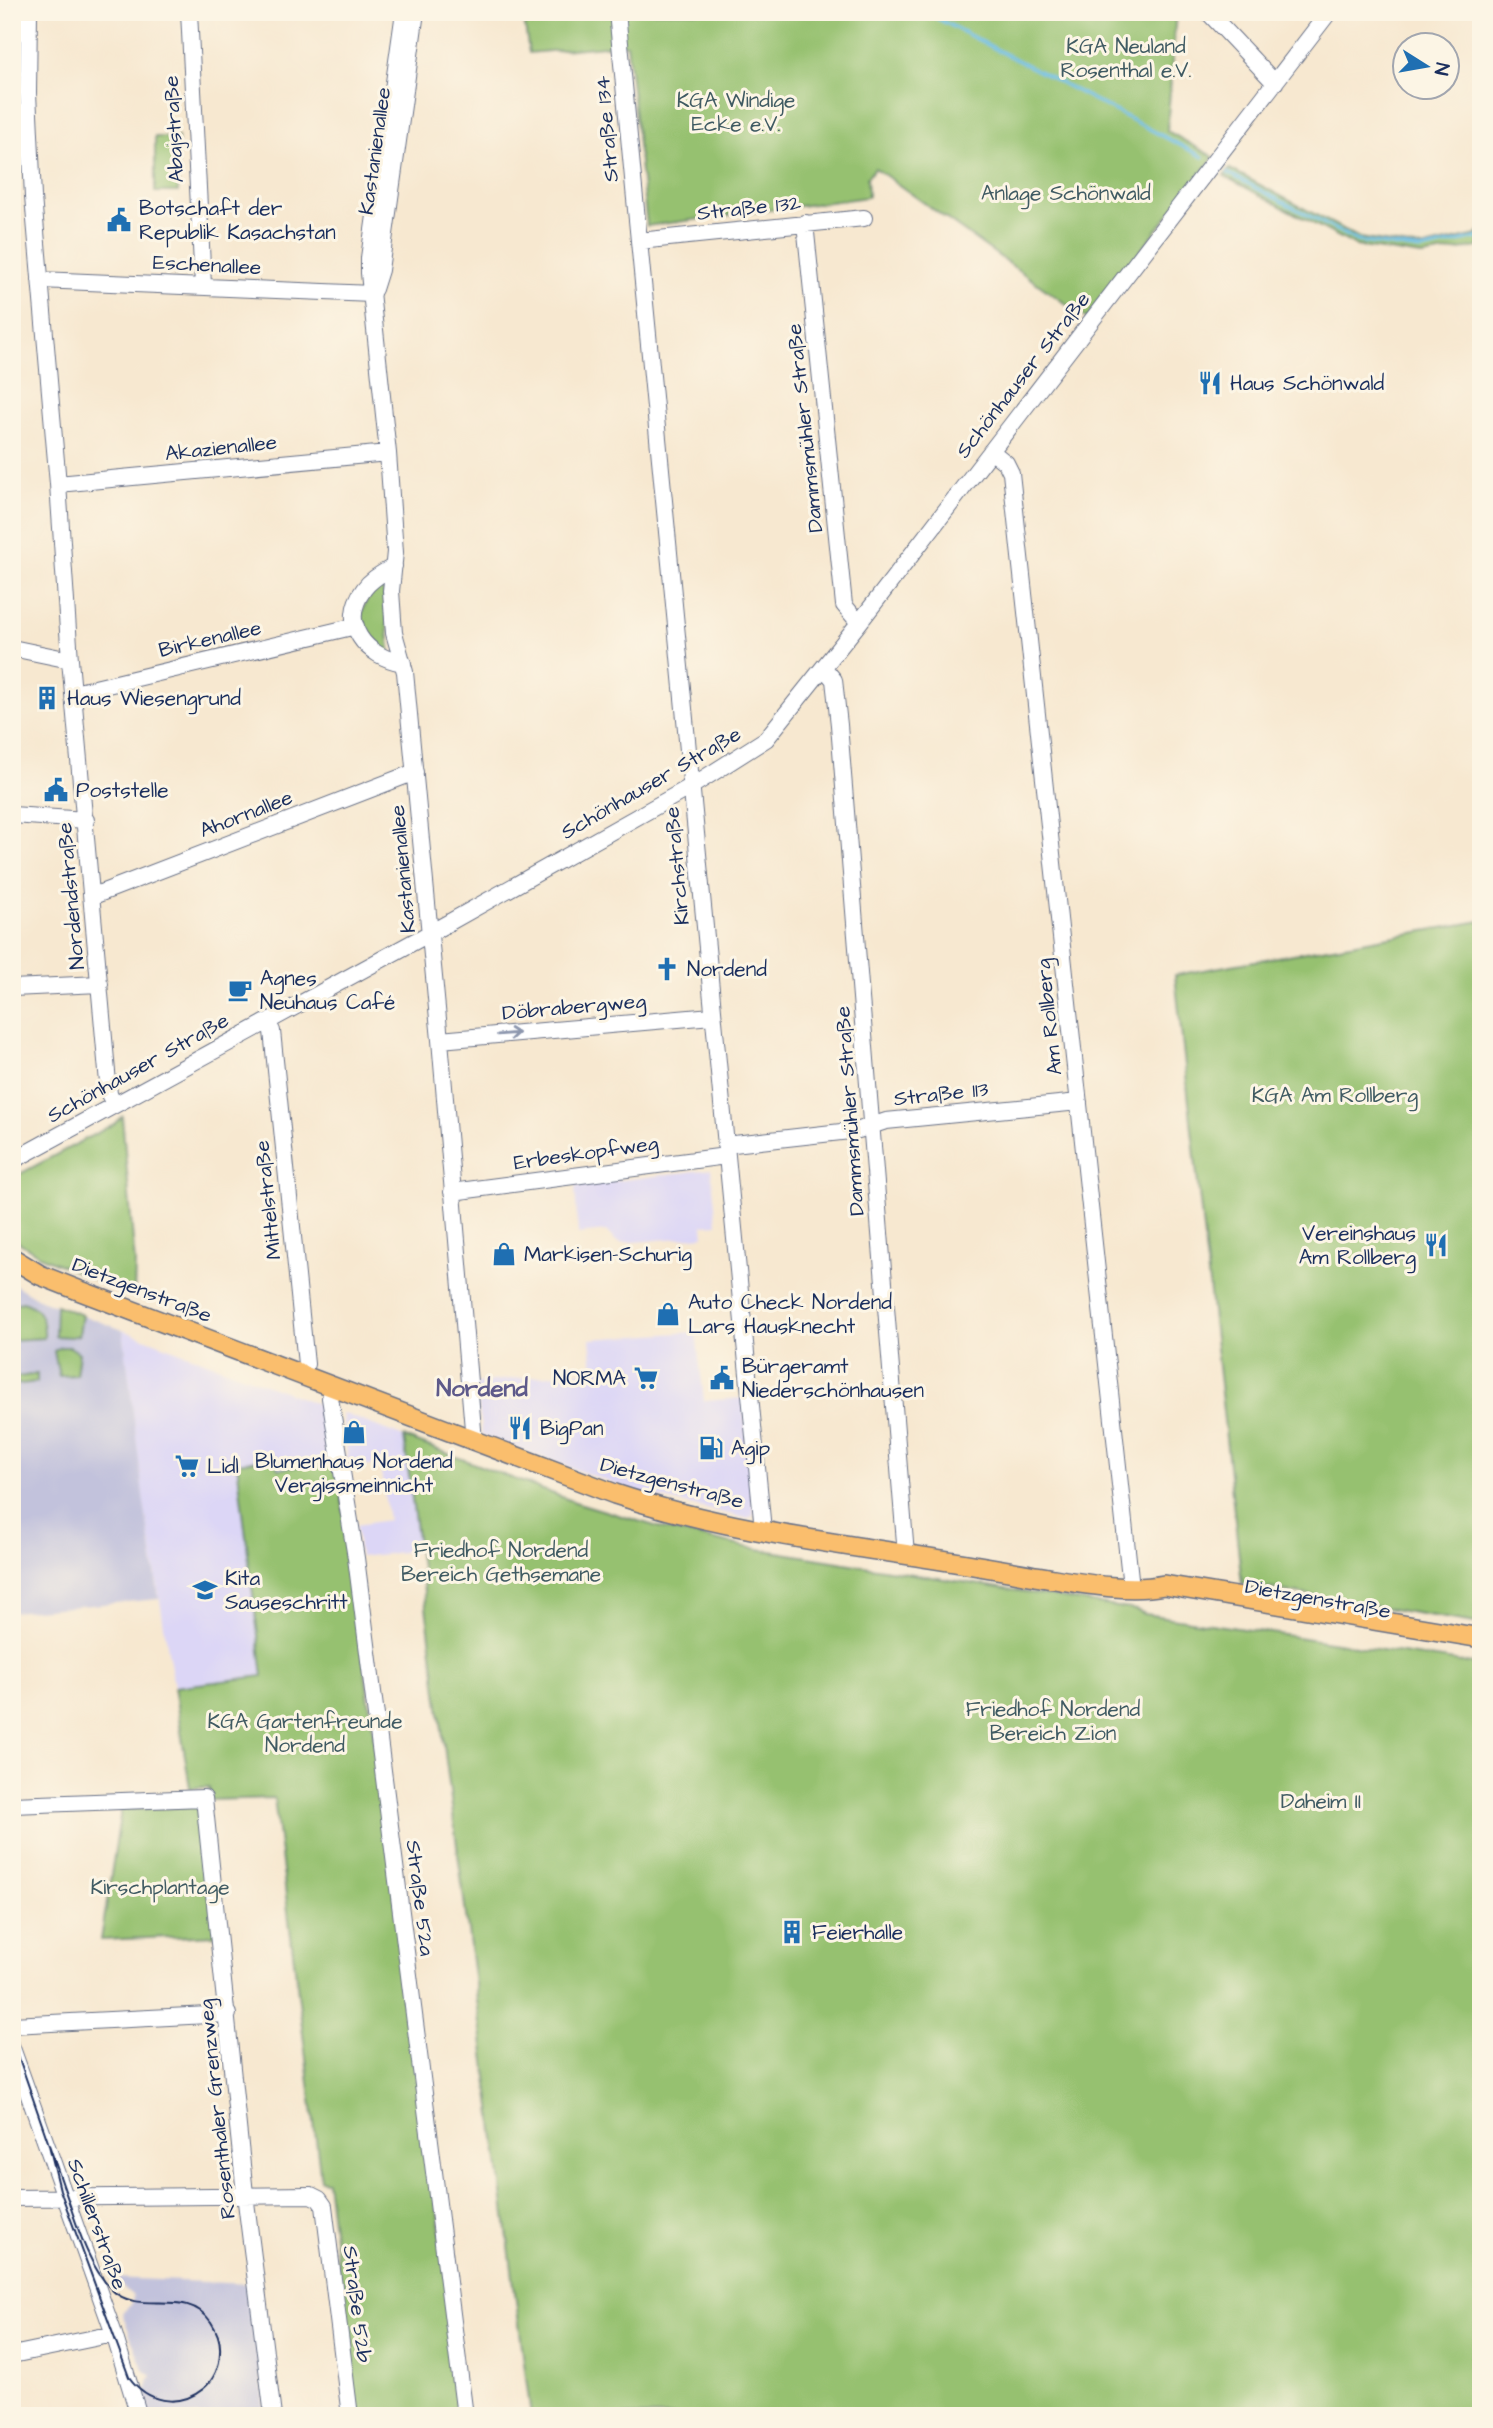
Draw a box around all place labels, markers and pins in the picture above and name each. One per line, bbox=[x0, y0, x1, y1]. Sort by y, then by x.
place label: Botschaft der Republik Kasachstan bbox=[139, 194, 336, 248]
public building icon: Botschaft der Republik Kasachstan bbox=[105, 206, 133, 234]
restaurant icon: Haus Schönwald bbox=[1196, 369, 1224, 397]
place label: Haus Schönwald bbox=[1230, 369, 1384, 398]
building icon: Haus Wiesengrund bbox=[33, 684, 61, 712]
place label: Haus Wiesengrund bbox=[67, 684, 241, 715]
public building icon: Poststelle bbox=[42, 776, 70, 804]
place label: Poststelle bbox=[76, 776, 169, 805]
church icon: Nordend bbox=[653, 955, 681, 983]
place label: Nordend bbox=[687, 955, 767, 984]
place label: Agnes Neuhaus Café bbox=[260, 964, 395, 1017]
cafe icon: Agnes Neuhaus Café bbox=[226, 976, 254, 1004]
place label: Vereinshaus Am Rollberg bbox=[1299, 1219, 1416, 1274]
restaurant icon: Vereinshaus Am Rollberg bbox=[1422, 1231, 1450, 1259]
shop icon: Markisen-Schurig bbox=[490, 1240, 518, 1268]
place label: Markisen-Schurig bbox=[524, 1240, 692, 1271]
place label: Auto Check Nordend Lars Hausknecht bbox=[688, 1288, 892, 1341]
shop icon: Auto Check Nordend Lars Hausknecht bbox=[654, 1300, 682, 1328]
place label: Bürgeramt Niederschönhausen bbox=[742, 1352, 924, 1405]
place label: NORMA bbox=[553, 1364, 627, 1393]
supermarket icon: NORMA bbox=[632, 1364, 660, 1392]
public building icon: Bürgeramt Niederschönhausen bbox=[708, 1364, 736, 1392]
restaurant icon: BigPan bbox=[506, 1414, 534, 1442]
place label: BigPan bbox=[540, 1414, 604, 1445]
shop icon: Blumenhaus Nordend Vergissmeinnicht bbox=[340, 1418, 368, 1446]
fuel station icon: Agip bbox=[697, 1434, 725, 1462]
place label: Agip bbox=[731, 1434, 770, 1465]
place label: Blumenhaus Nordend Vergissmeinnicht bbox=[255, 1447, 453, 1502]
supermarket icon: Lidl bbox=[173, 1452, 201, 1480]
place label: Lidl bbox=[207, 1452, 239, 1481]
place label: Kita Sauseschritt bbox=[225, 1564, 348, 1617]
school or university icon: Kita Sauseschritt bbox=[191, 1576, 219, 1604]
building icon: Feierhalle bbox=[778, 1918, 806, 1946]
place label: Feierhalle bbox=[812, 1918, 903, 1947]

